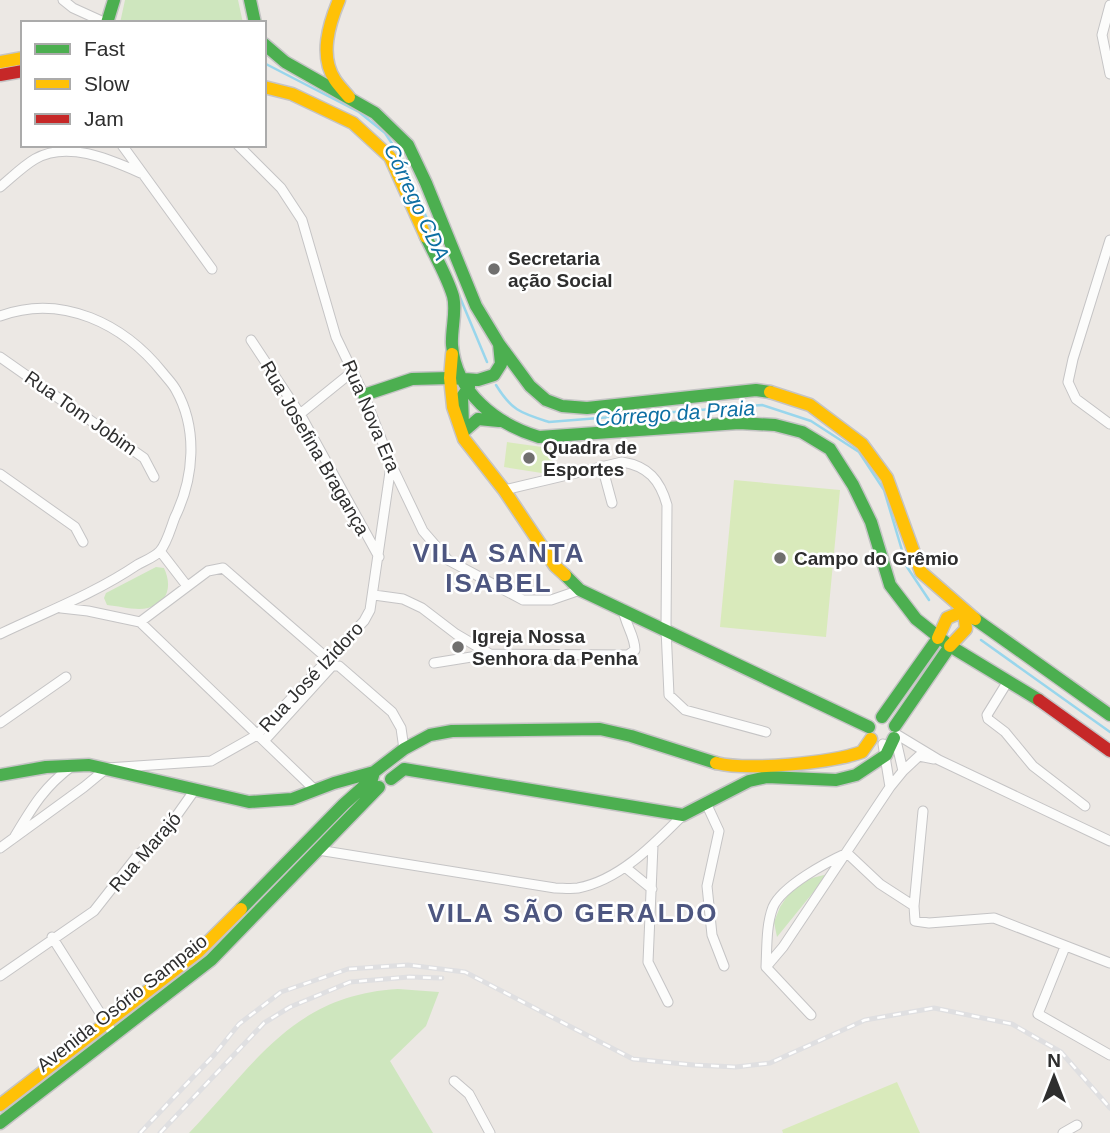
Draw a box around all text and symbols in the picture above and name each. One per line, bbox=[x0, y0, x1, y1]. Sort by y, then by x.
legend bbox=[21, 21, 266, 147]
text: Fast bbox=[84, 37, 125, 60]
text: Slow bbox=[84, 72, 130, 95]
text: Jam bbox=[84, 107, 124, 130]
water label: Córrego CDA bbox=[380, 140, 454, 264]
place label: Secretaria ação Social bbox=[508, 248, 613, 291]
marker: Secretaria ação Social bbox=[486, 261, 502, 277]
street label: Rua Josefina Bragança bbox=[257, 357, 374, 539]
street label: Rua Nova Era bbox=[338, 357, 404, 475]
street label: Rua Tom Jobim bbox=[21, 367, 141, 459]
water label: Córrego da Praia bbox=[594, 396, 756, 430]
place label: Quadra de Esportes bbox=[543, 437, 637, 480]
marker: Quadra de Esportes bbox=[521, 450, 537, 466]
district label: VILA SANTA ISABEL bbox=[412, 538, 586, 598]
place label: Campo do Grêmio bbox=[794, 548, 959, 569]
marker: Campo do Grêmio bbox=[772, 550, 788, 566]
street label: Rua José Izidoro bbox=[255, 618, 367, 736]
place label: Igreja Nossa Senhora da Penha bbox=[472, 626, 638, 669]
marker: Igreja Nossa Senhora da Penha bbox=[450, 639, 466, 655]
street label: Rua Marajó bbox=[105, 808, 185, 896]
district label: VILA SÃO GERALDO bbox=[427, 898, 719, 928]
street label: Avenida Osório Sampaio bbox=[33, 930, 211, 1076]
north arrow bbox=[1019, 1042, 1089, 1112]
text: N bbox=[1047, 1050, 1061, 1071]

